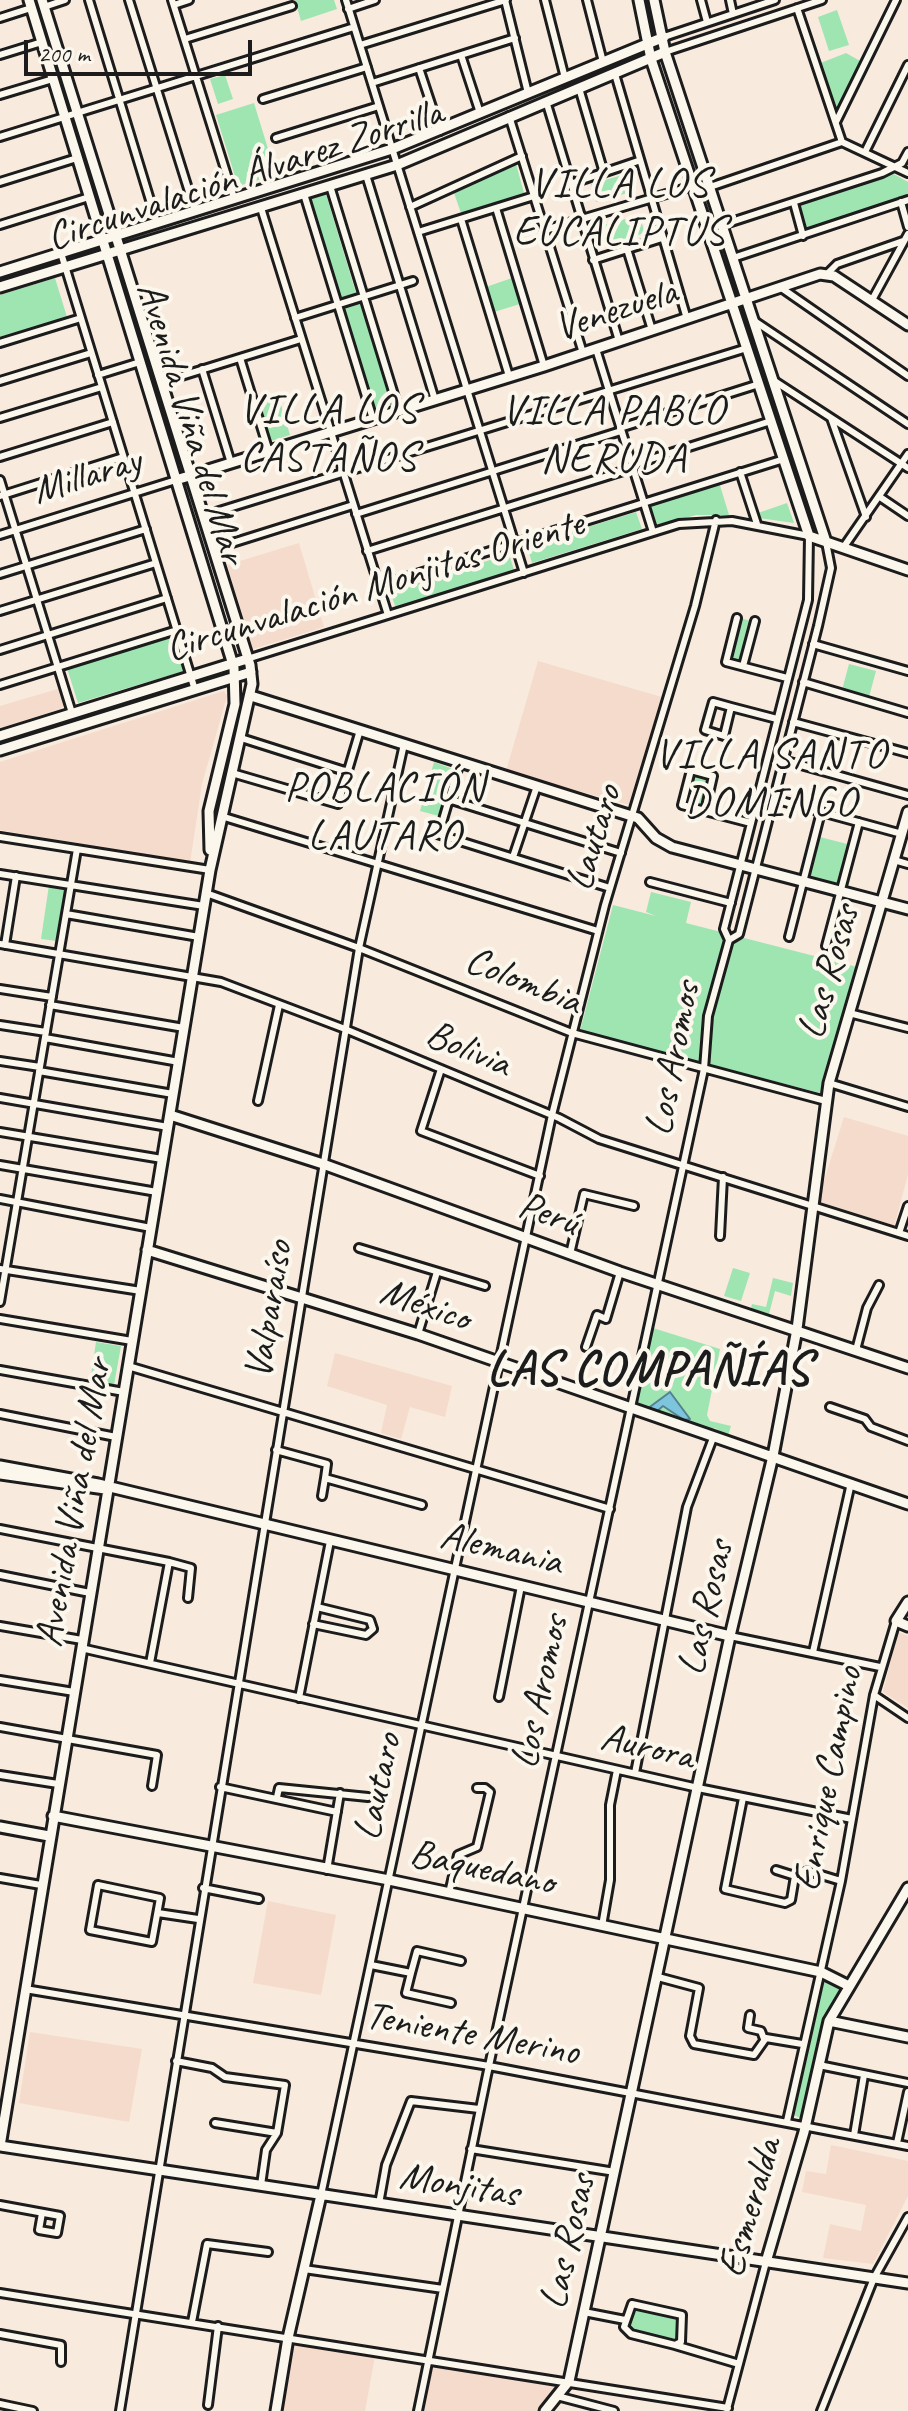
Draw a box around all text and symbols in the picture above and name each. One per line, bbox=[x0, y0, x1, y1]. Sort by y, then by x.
scale bar bbox=[28, 24, 256, 74]
text: 200 m bbox=[38, 39, 90, 69]
street label: Circunvalación Álvarez Zorrilla bbox=[41, 89, 449, 263]
district label: VILLA LOS EUCALIPTUS bbox=[512, 160, 728, 258]
street label: Venezuela bbox=[549, 269, 683, 353]
street label: Avenida Viña del Mar bbox=[124, 277, 256, 569]
district label: VILLA LOS CASTAÑOS bbox=[239, 386, 419, 484]
district label: VILLA PABLO NERUDA bbox=[504, 387, 724, 486]
street label: Millaray bbox=[27, 438, 147, 516]
street label: Circunvalación Monjitas Oriente bbox=[160, 501, 590, 673]
district label: VILLA SANTO DOMINGO bbox=[657, 731, 885, 830]
district label: POBLACIÓN LAUTARO bbox=[285, 764, 485, 862]
street label: Lautaro bbox=[556, 780, 634, 896]
street label: Las Rosas bbox=[788, 900, 872, 1044]
street label: Colombia bbox=[458, 937, 588, 1027]
street label: Los Aromos bbox=[636, 978, 712, 1140]
street label: Bolivia bbox=[418, 1011, 518, 1089]
street label: Perú bbox=[512, 1182, 584, 1248]
street label: Valparaíso bbox=[235, 1238, 305, 1382]
street label: México bbox=[374, 1268, 476, 1344]
district label: LAS COMPAÑÍAS bbox=[487, 1342, 811, 1400]
street label: Avenida Viña del Mar bbox=[26, 1355, 124, 1651]
street label: Alemania bbox=[436, 1513, 566, 1587]
street label: Las Rosas bbox=[668, 1536, 746, 1680]
street label: Los Aromos bbox=[501, 1611, 581, 1773]
street label: Enrique Campino bbox=[784, 1663, 874, 1895]
street label: Aurora bbox=[596, 1714, 698, 1782]
street label: Lautaro bbox=[344, 1729, 414, 1845]
street label: Baquedano bbox=[405, 1830, 559, 1908]
street label: Teniente Merino bbox=[362, 1993, 582, 2077]
street label: Esmeralda bbox=[708, 2133, 794, 2283]
street label: Monjitas bbox=[396, 2153, 522, 2219]
street label: Las Rosas bbox=[530, 2170, 608, 2314]

